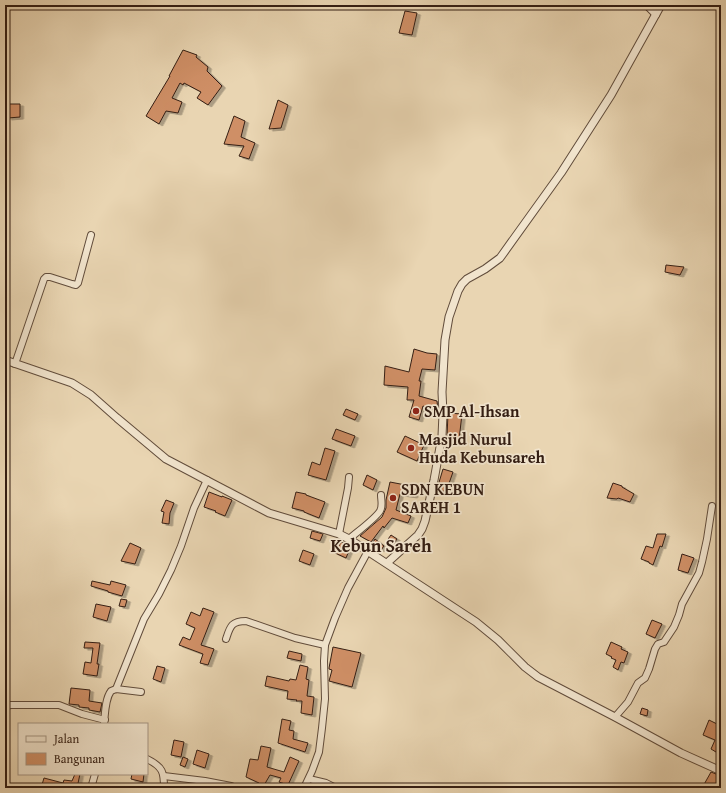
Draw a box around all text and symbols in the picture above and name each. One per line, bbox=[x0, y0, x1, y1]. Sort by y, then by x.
place label: SMP Al-Ihsan bbox=[424, 399, 520, 423]
marker: SMP Al-Ihsan bbox=[411, 406, 421, 416]
place label: Masjid Nurul Huda Kebunsareh bbox=[419, 427, 546, 469]
marker: Masjid Nurul Huda Kebunsareh bbox=[406, 443, 416, 453]
place label: SDN KEBUN SAREH 1 bbox=[401, 477, 484, 519]
marker: SDN KEBUN SAREH 1 bbox=[388, 493, 398, 503]
district label: Kebun Sareh bbox=[330, 532, 432, 559]
legend bbox=[18, 723, 148, 775]
text: Jalan bbox=[52, 730, 79, 747]
text: Bangunan bbox=[54, 750, 105, 767]

